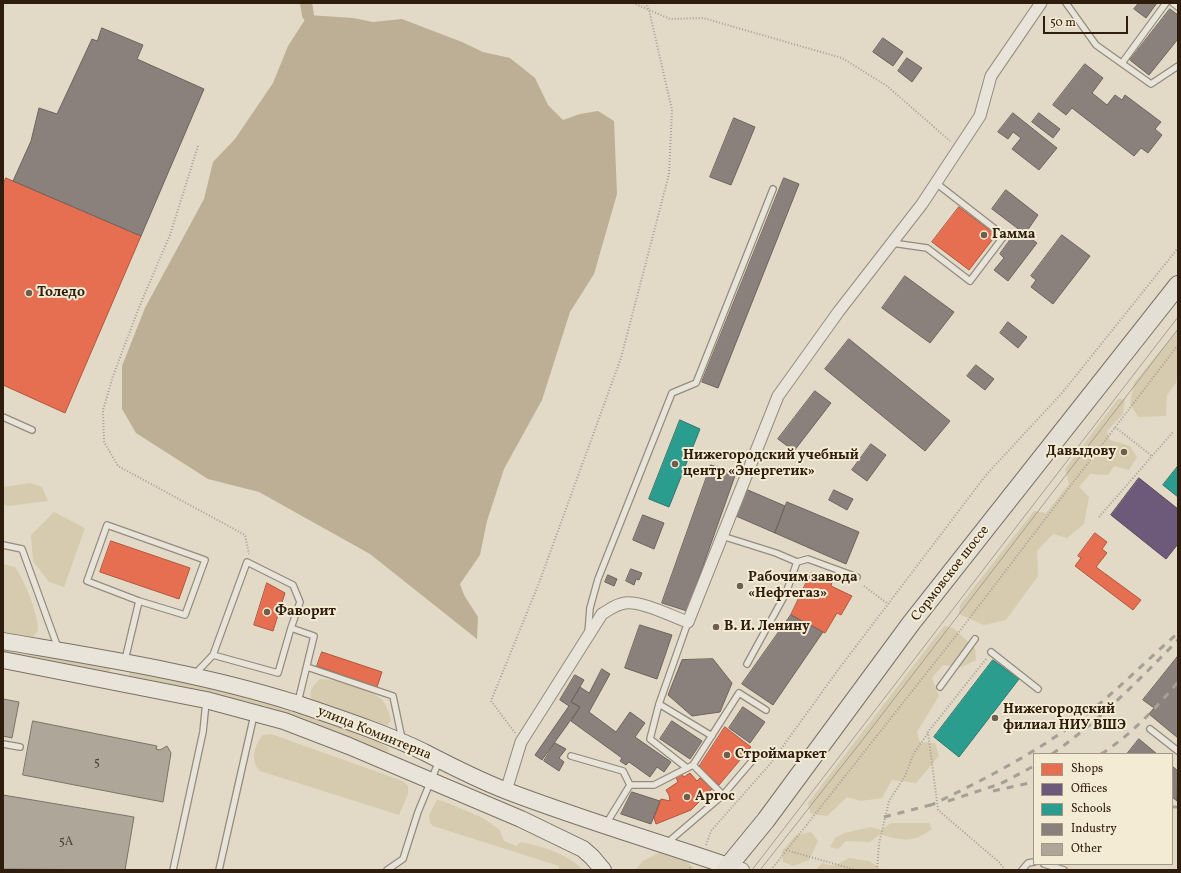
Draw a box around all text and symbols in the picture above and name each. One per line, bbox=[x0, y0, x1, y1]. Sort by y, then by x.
scale bar bbox=[1045, 8, 1130, 34]
text: 50 m bbox=[1050, 15, 1076, 31]
place label: Гамма bbox=[992, 227, 1035, 243]
marker: Гамма bbox=[979, 230, 989, 240]
place label: Толедо bbox=[37, 285, 85, 301]
marker: Толедо bbox=[24, 288, 34, 298]
place label: Давыдову bbox=[1046, 444, 1116, 460]
marker: Давыдову bbox=[1119, 447, 1129, 457]
place label: Нижегородский учебный центр «Энергетик» bbox=[683, 448, 859, 480]
marker: Нижегородский учебный центр «Энергетик» bbox=[670, 459, 680, 469]
street label: Сормовское шоссе bbox=[908, 523, 994, 625]
place label: Рабочим завода «Нефтегаз» bbox=[748, 570, 858, 602]
marker: Рабочим завода «Нефтегаз» bbox=[735, 581, 745, 591]
place label: Фаворит bbox=[275, 604, 336, 620]
marker: Фаворит bbox=[262, 607, 272, 617]
place label: В. И. Ленину bbox=[724, 619, 810, 635]
marker: В. И. Ленину bbox=[711, 622, 721, 632]
place label: Нижегородский филиал НИУ ВШЭ bbox=[1003, 702, 1126, 734]
street label: улица Коминтерна bbox=[314, 703, 434, 765]
marker: Нижегородский филиал НИУ ВШЭ bbox=[990, 713, 1000, 723]
place label: Строймаркет bbox=[735, 747, 827, 763]
marker: Строймаркет bbox=[722, 750, 732, 760]
legend bbox=[1033, 753, 1173, 865]
house number: 5 bbox=[94, 757, 100, 771]
text: Shops bbox=[1071, 761, 1103, 777]
text: Offices bbox=[1071, 781, 1107, 797]
place label: Аргос bbox=[695, 789, 735, 805]
marker: Аргос bbox=[682, 792, 692, 802]
text: Schools bbox=[1071, 801, 1111, 817]
text: Industry bbox=[1071, 821, 1117, 837]
house number: 5А bbox=[59, 836, 73, 850]
text: Other bbox=[1071, 841, 1102, 857]

